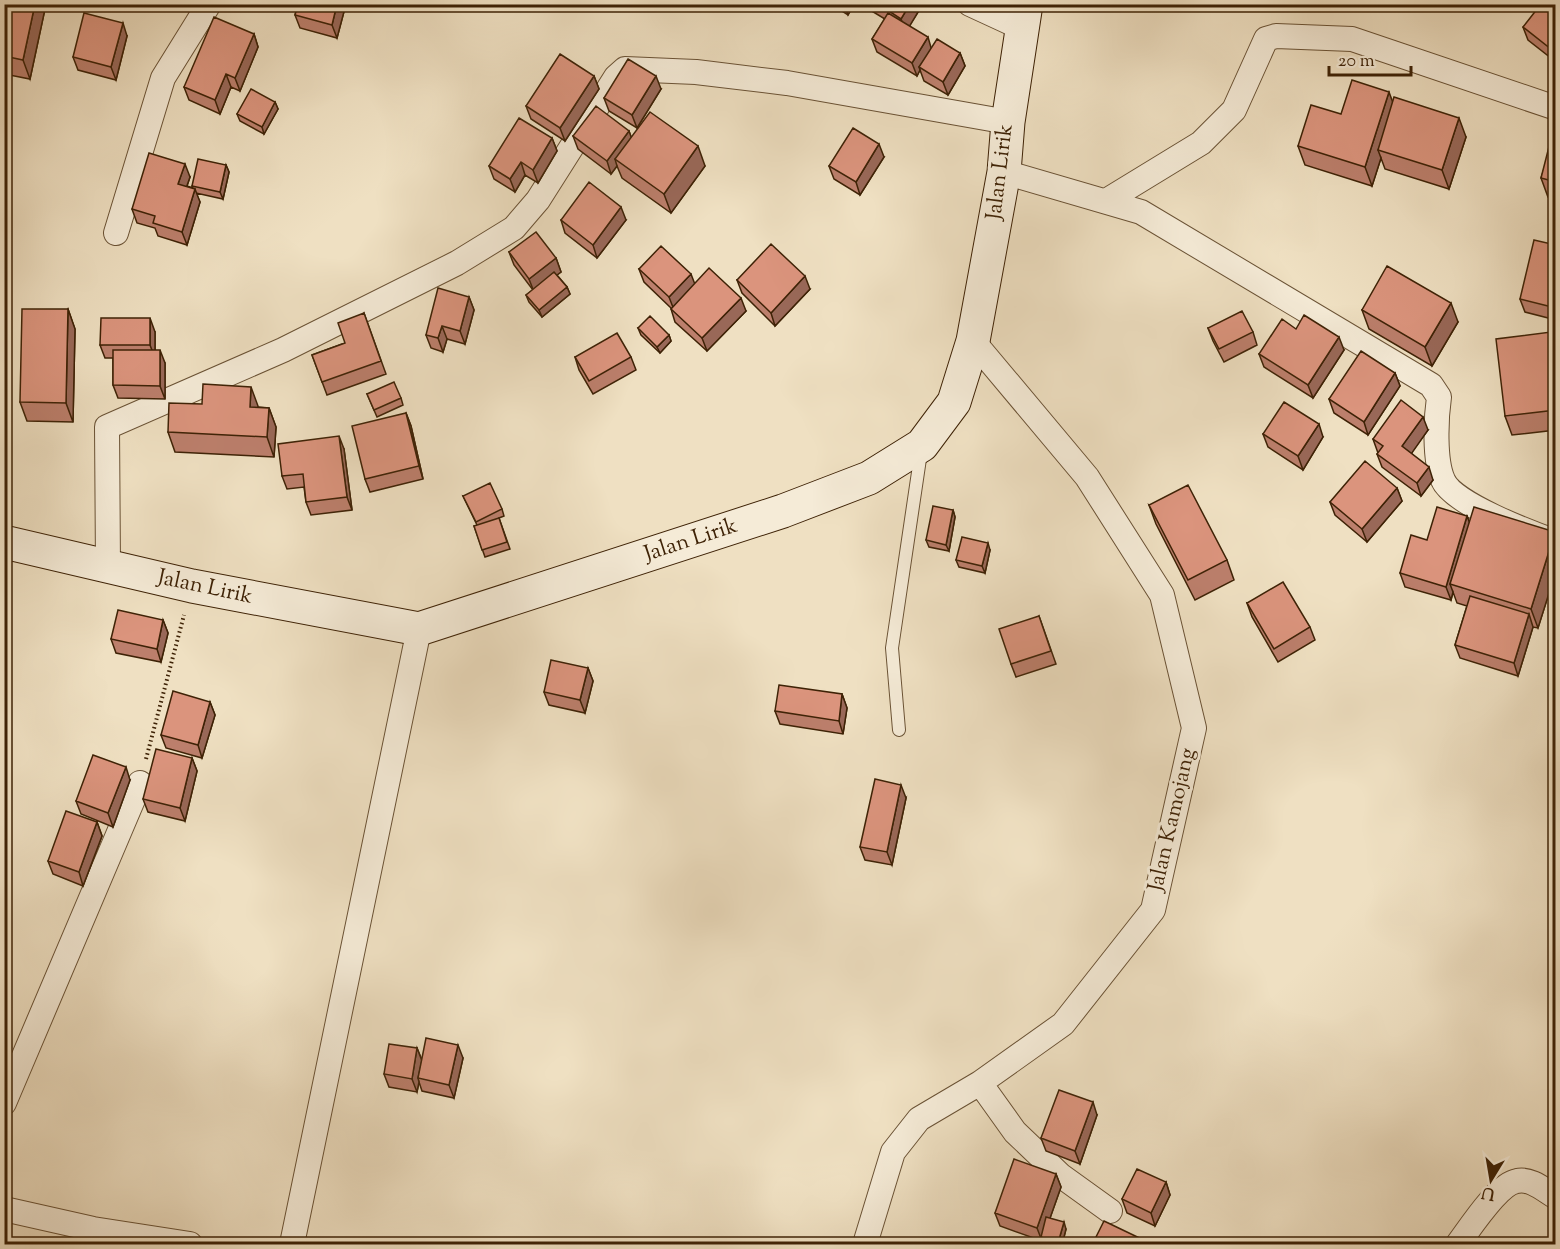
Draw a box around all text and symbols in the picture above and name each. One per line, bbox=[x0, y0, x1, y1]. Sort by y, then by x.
scale bar bbox=[1329, 39, 1412, 77]
text: 20 m bbox=[1338, 49, 1375, 75]
street label: Jalan Lirik bbox=[979, 122, 1023, 223]
street label: Jalan Lirik bbox=[639, 511, 742, 571]
street label: Jalan Lirik bbox=[154, 562, 255, 614]
street label: Jalan Kamojang bbox=[1141, 745, 1205, 896]
north arrow bbox=[1461, 1150, 1521, 1210]
text: U bbox=[1479, 1180, 1497, 1205]

